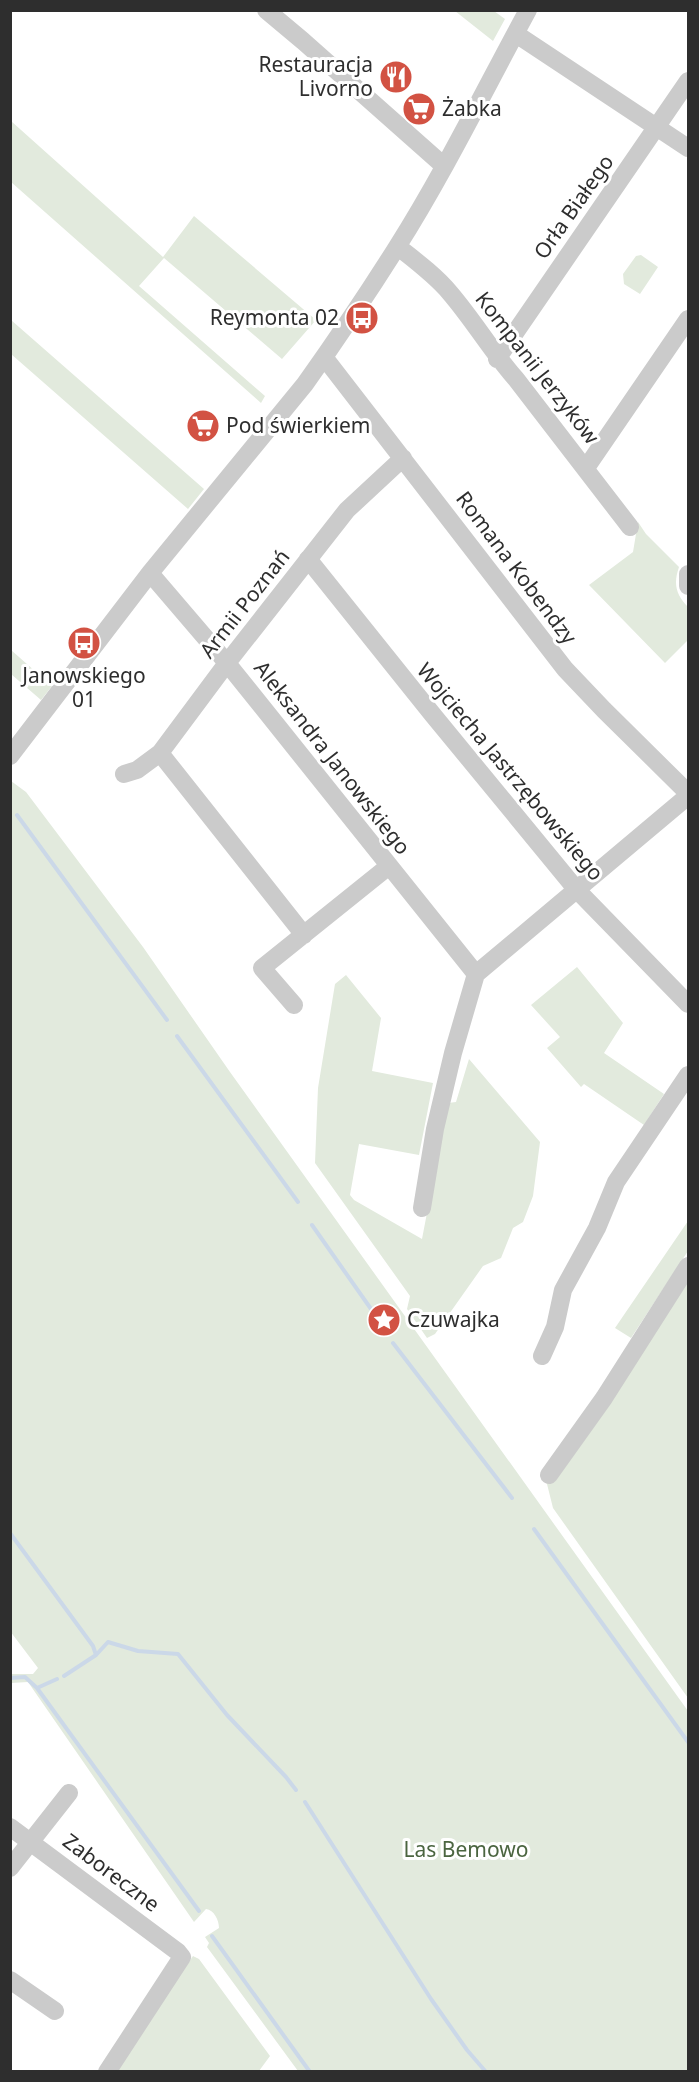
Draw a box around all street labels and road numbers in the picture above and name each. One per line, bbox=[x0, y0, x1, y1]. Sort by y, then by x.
street label: Orła Białego bbox=[527, 149, 619, 264]
street label: Kompanii Jerzyków bbox=[469, 285, 606, 450]
street label: Romana Kobendzy bbox=[450, 485, 584, 650]
street label: Armii Poznań bbox=[193, 543, 296, 664]
street label: Aleksandra Janowskiego bbox=[248, 655, 417, 860]
street label: Wojciecha Jastrzębowskiego bbox=[411, 657, 610, 886]
street label: Zaboreczne bbox=[58, 1827, 166, 1918]

